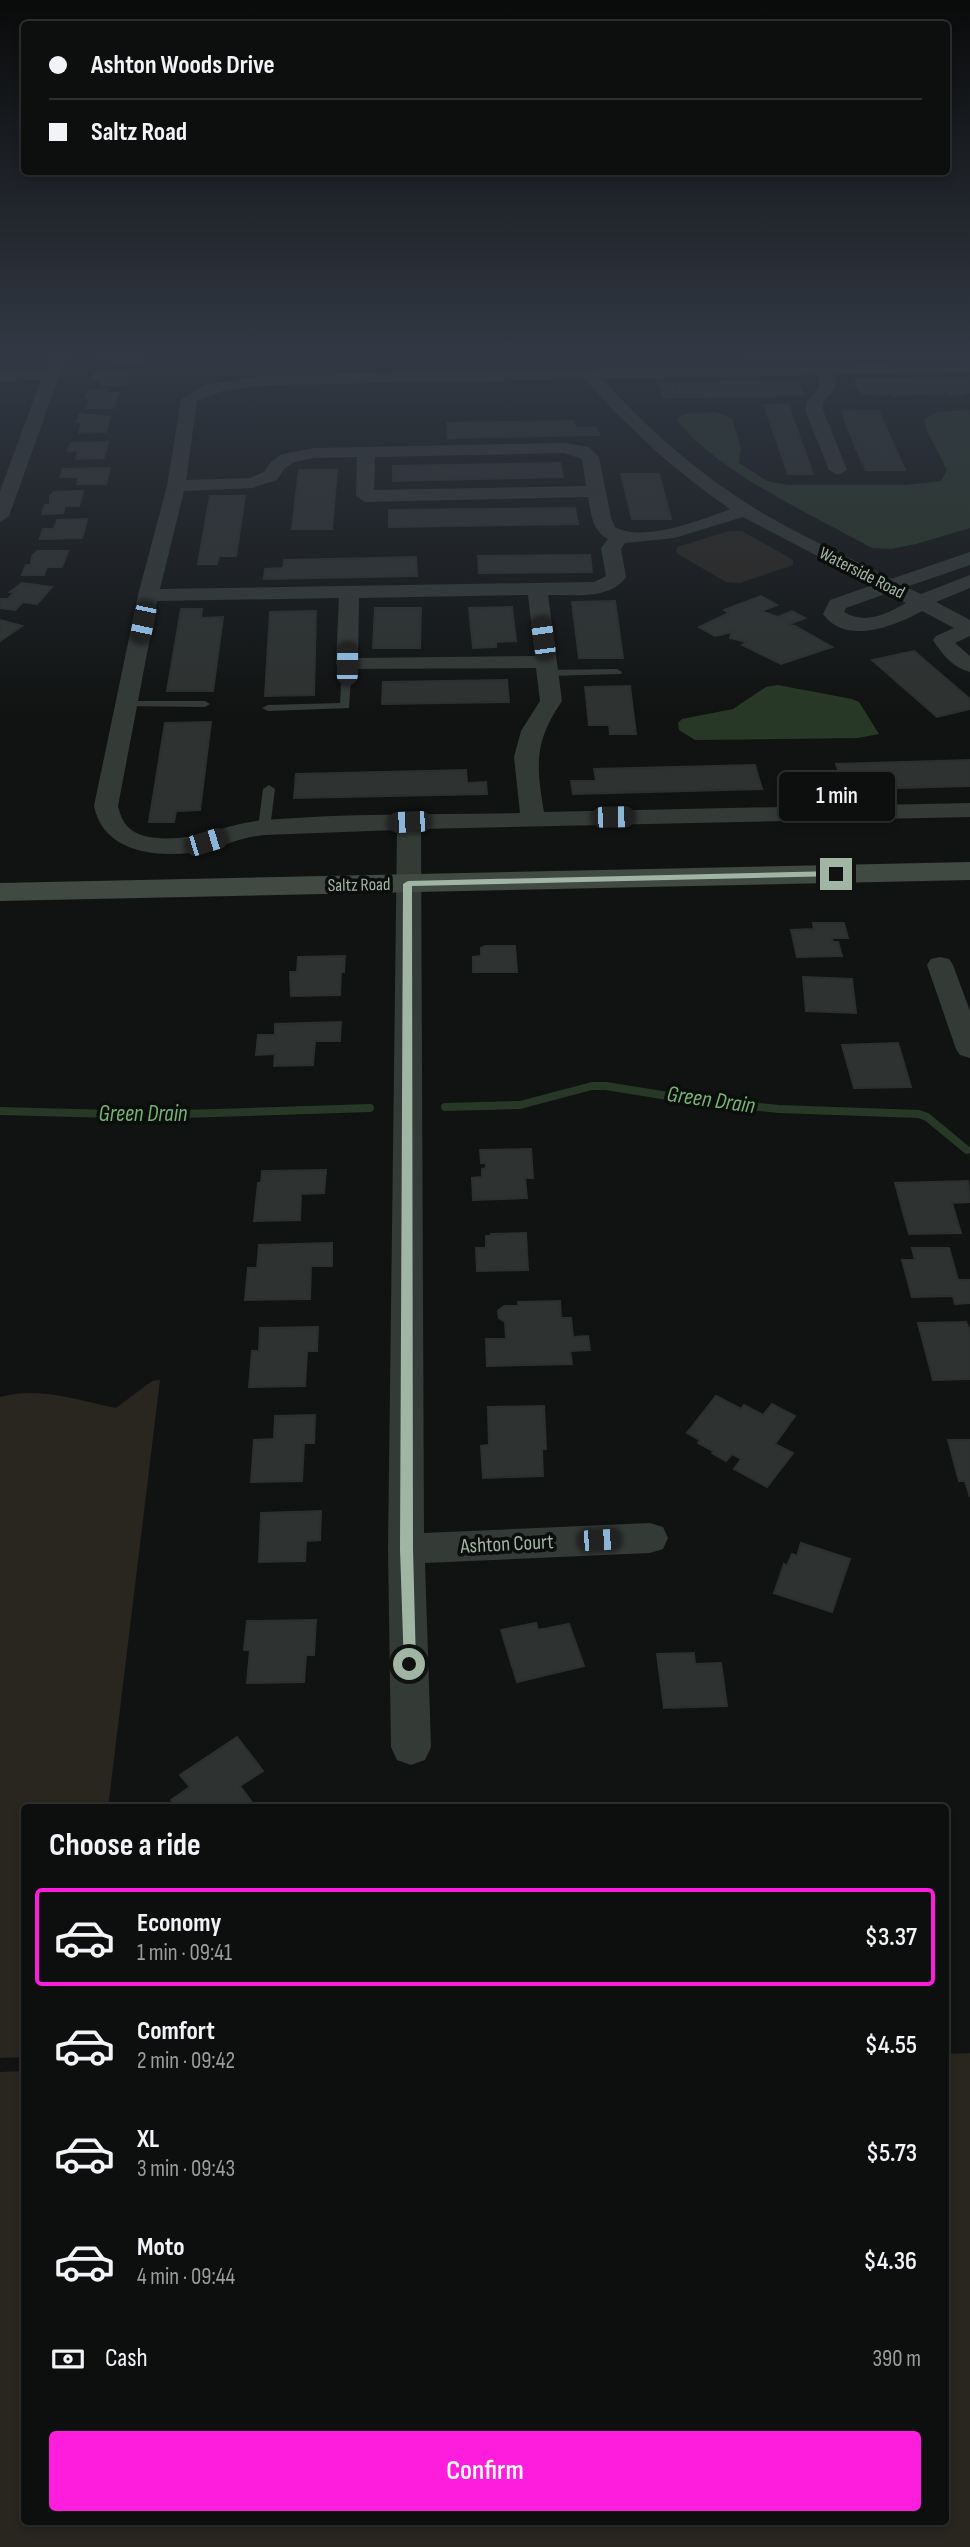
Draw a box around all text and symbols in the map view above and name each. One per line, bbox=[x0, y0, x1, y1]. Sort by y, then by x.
text: Ashton Woods Drive bbox=[91, 50, 275, 81]
text: Saltz Road bbox=[91, 117, 187, 148]
street label: Waterside Road bbox=[816, 543, 908, 603]
car bbox=[129, 599, 158, 645]
car bbox=[530, 616, 557, 660]
car bbox=[337, 643, 358, 685]
callout: 1 min bbox=[778, 772, 894, 822]
text: 1 min bbox=[816, 782, 858, 810]
car bbox=[592, 806, 635, 828]
car bbox=[388, 811, 431, 833]
car bbox=[183, 826, 230, 858]
route end bbox=[820, 858, 852, 890]
street label: Saltz Road bbox=[327, 874, 391, 896]
water label: Green Drain bbox=[665, 1080, 757, 1120]
water label: Green Drain bbox=[99, 1100, 188, 1128]
car bbox=[578, 1528, 621, 1552]
street label: Ashton Court bbox=[459, 1529, 554, 1559]
route start bbox=[393, 1648, 425, 1680]
text: Choose a ride bbox=[49, 1826, 201, 1865]
icon: car bbox=[53, 1906, 116, 1969]
text: Economy bbox=[137, 1908, 221, 1939]
text: $3.37 bbox=[865, 1922, 917, 1953]
text: 1 min · 09:41 bbox=[137, 1939, 232, 1967]
icon: car bbox=[53, 2014, 116, 2077]
text: Comfort bbox=[137, 2016, 215, 2047]
text: $4.55 bbox=[865, 2030, 917, 2061]
text: 2 min · 09:42 bbox=[137, 2047, 235, 2075]
icon: car bbox=[53, 2122, 116, 2185]
text: XL bbox=[137, 2124, 159, 2155]
text: $5.73 bbox=[866, 2138, 917, 2169]
text: 3 min · 09:43 bbox=[137, 2155, 235, 2183]
icon: car bbox=[53, 2230, 116, 2293]
text: Moto bbox=[137, 2232, 185, 2263]
text: $4.36 bbox=[863, 2246, 917, 2277]
text: 4 min · 09:44 bbox=[137, 2263, 235, 2291]
icon: cash bbox=[49, 2340, 87, 2378]
text: Cash bbox=[105, 2343, 148, 2374]
text: 390 m bbox=[872, 2345, 921, 2373]
button: Confirm bbox=[49, 2431, 921, 2511]

